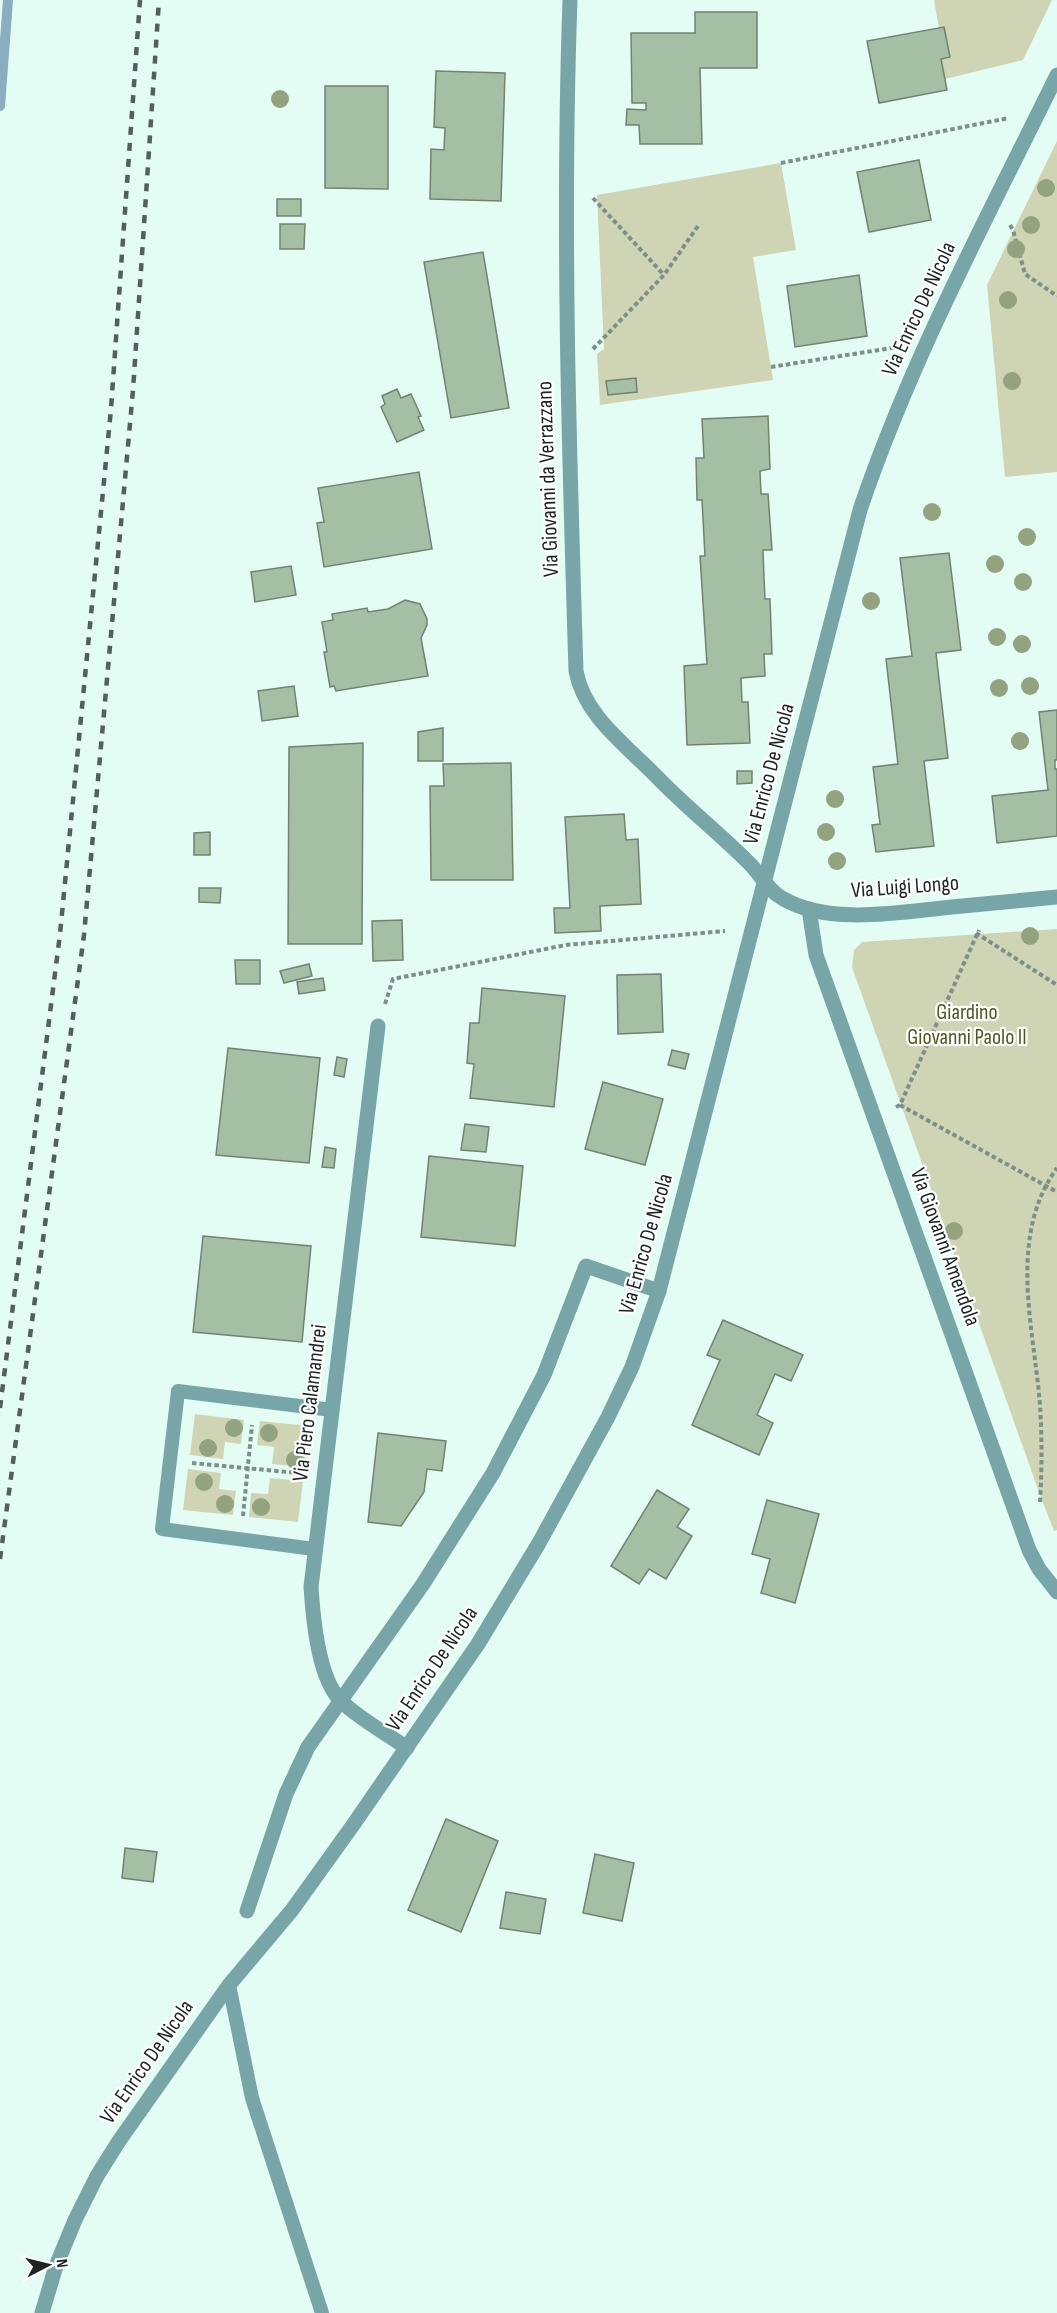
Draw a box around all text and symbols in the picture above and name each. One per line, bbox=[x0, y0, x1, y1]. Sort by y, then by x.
street label: Via Enrico De Nicola bbox=[876, 238, 962, 380]
street label: Via Giovanni da Verrazzano bbox=[531, 381, 565, 577]
street label: Via Enrico De Nicola bbox=[737, 700, 801, 848]
street label: Via Luigi Longo bbox=[850, 870, 960, 904]
park label: Giardino Giovanni Paolo II bbox=[907, 999, 1027, 1051]
street label: Via Giovanni Amendola bbox=[904, 1164, 986, 1330]
street label: Via Enrico De Nicola bbox=[613, 1171, 679, 1317]
street label: Via Piero Calamandrei bbox=[287, 1323, 333, 1483]
street label: Via Enrico De Nicola bbox=[380, 1601, 484, 1737]
street label: Via Enrico De Nicola bbox=[94, 1995, 200, 2129]
north arrow bbox=[18, 2235, 78, 2295]
text: N bbox=[51, 2258, 71, 2269]

